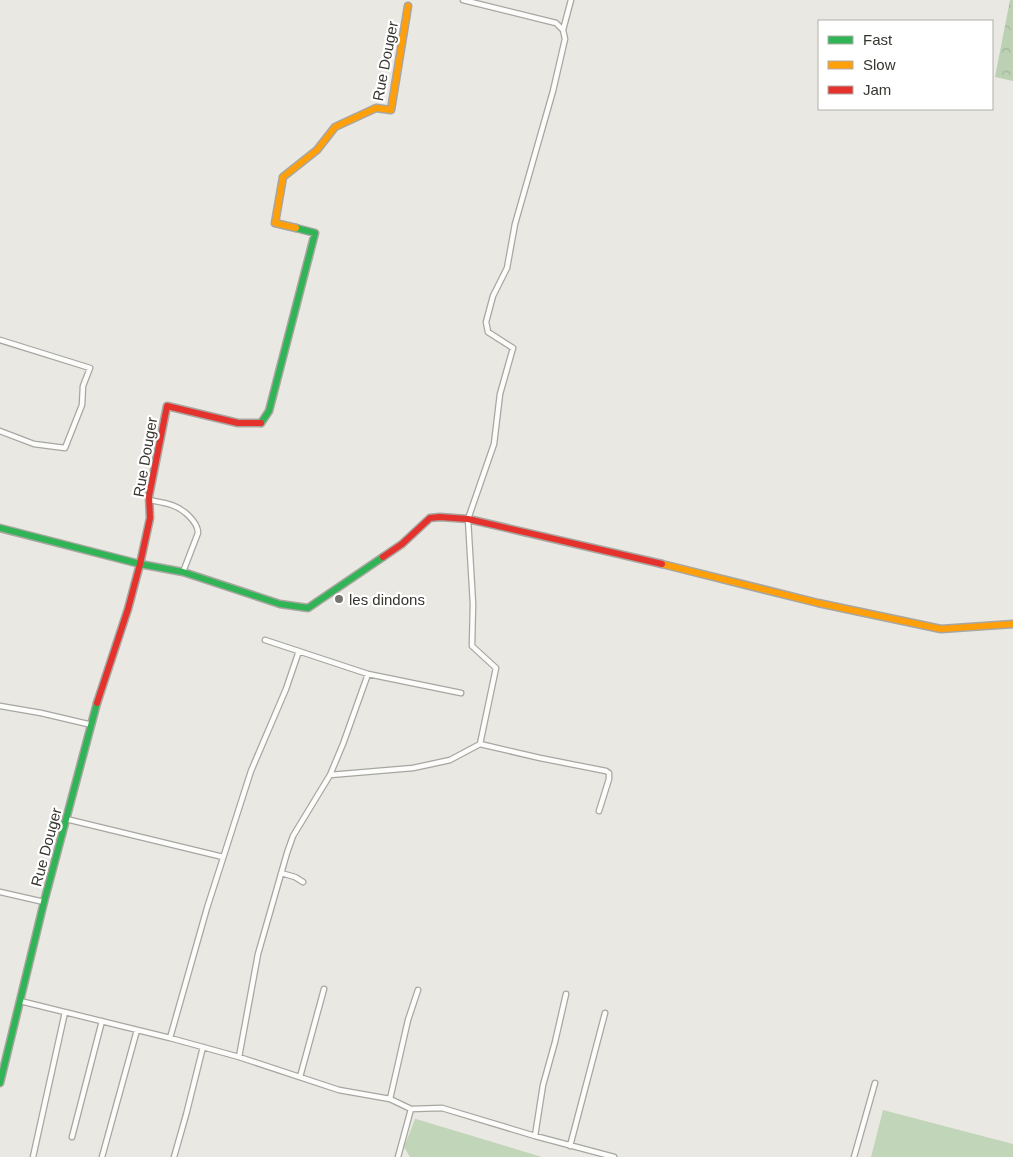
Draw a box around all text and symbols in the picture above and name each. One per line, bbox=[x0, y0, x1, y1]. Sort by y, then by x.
street label: Rue Douger bbox=[369, 20, 401, 102]
legend bbox=[818, 20, 993, 110]
text: Fast bbox=[863, 31, 893, 48]
text: Slow bbox=[863, 56, 896, 73]
text: Jam bbox=[863, 81, 891, 98]
street label: Rue Douger bbox=[130, 416, 160, 498]
place label: les dindons bbox=[349, 591, 425, 608]
marker: les dindons bbox=[333, 593, 345, 605]
street label: Rue Douger bbox=[27, 806, 65, 888]

